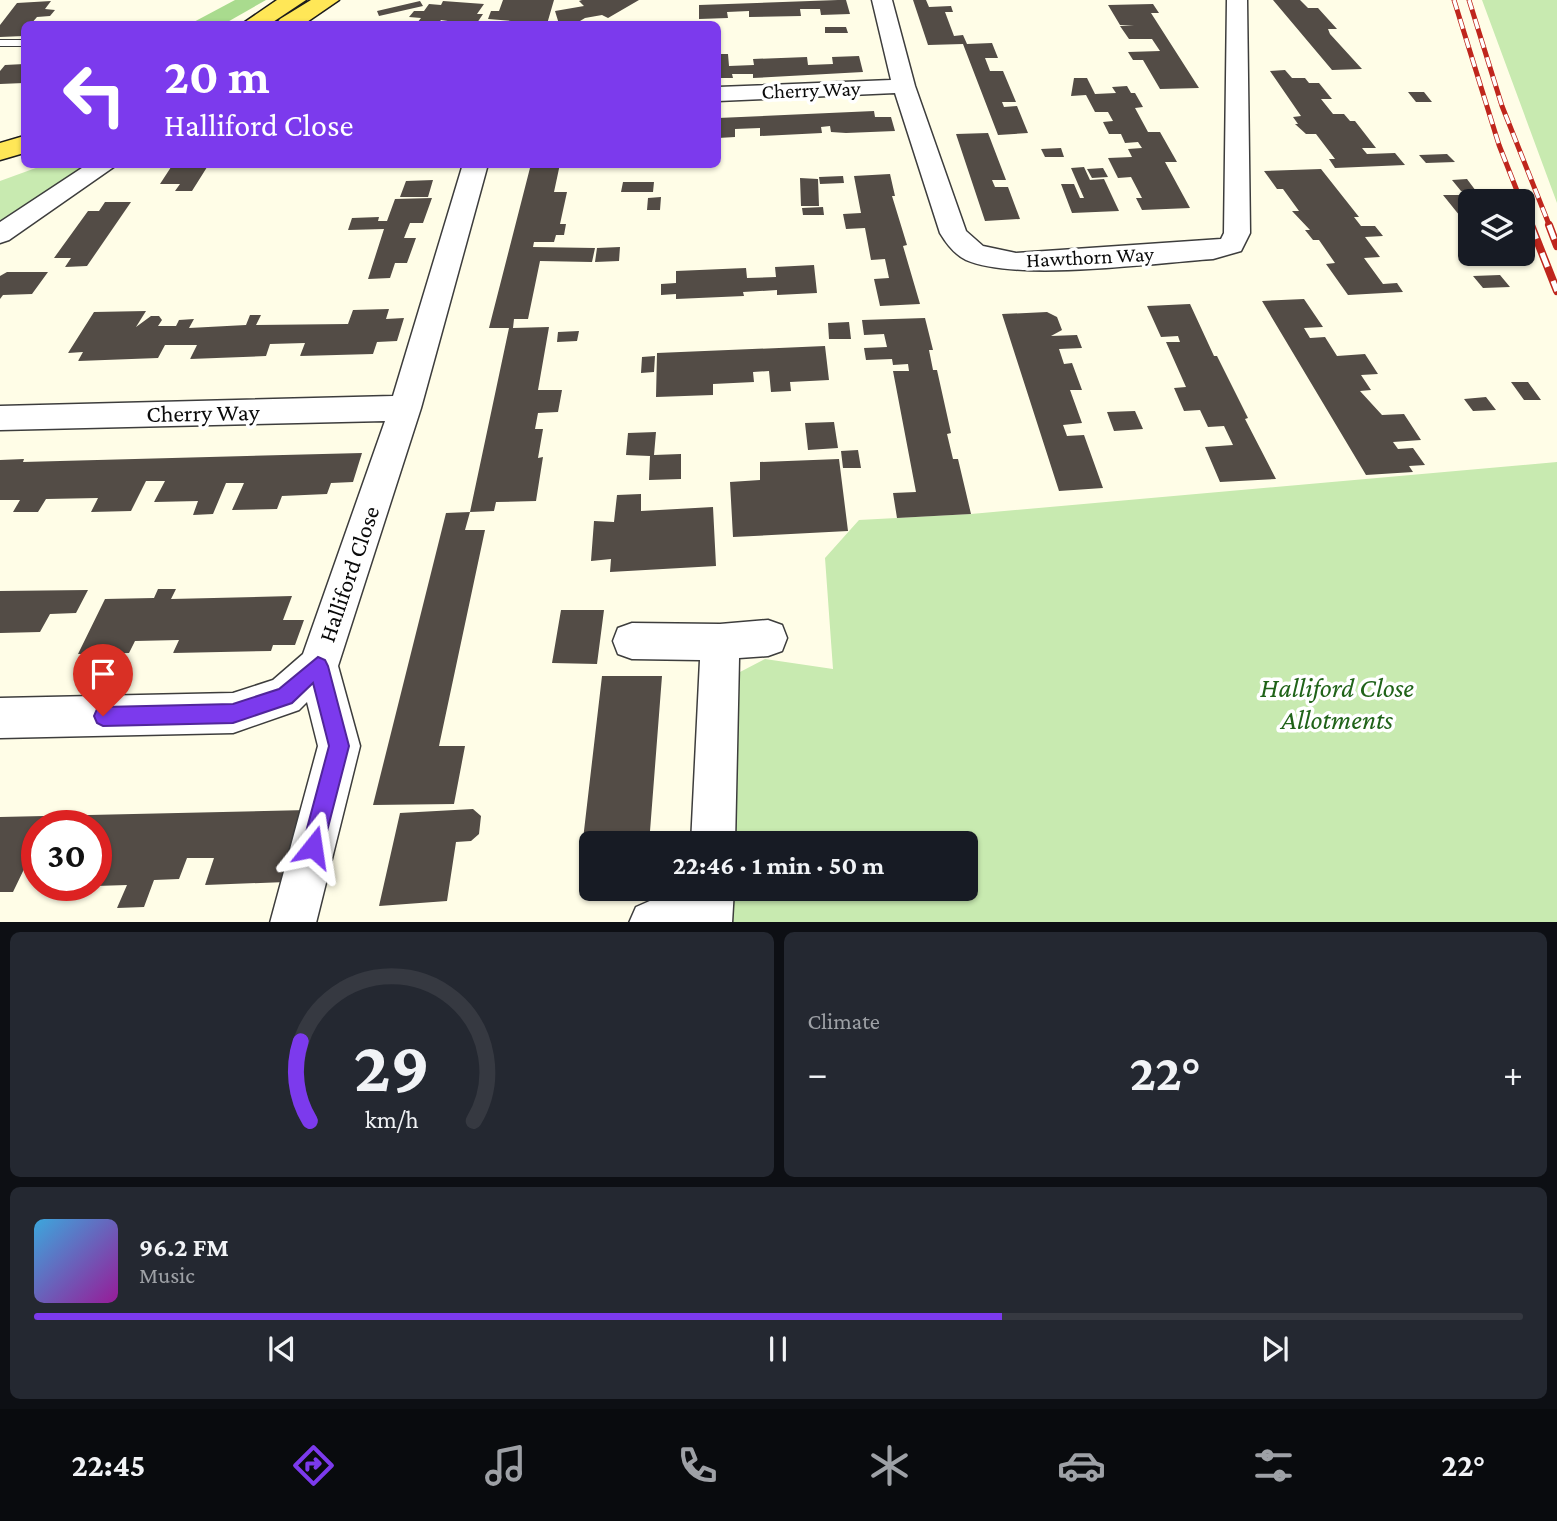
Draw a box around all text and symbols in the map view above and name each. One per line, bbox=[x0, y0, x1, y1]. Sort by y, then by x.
icon: left bbox=[49, 49, 140, 140]
text: 20 m bbox=[164, 49, 270, 104]
street label: Cherry Way bbox=[761, 76, 861, 104]
text: Halliford Close bbox=[164, 107, 354, 143]
map controls bbox=[1458, 189, 1535, 266]
button: layers bbox=[1458, 189, 1535, 266]
street label: Hawthorn Way bbox=[1026, 242, 1155, 272]
street label: Cherry Way bbox=[146, 398, 261, 427]
street label: Halliford Close bbox=[313, 502, 384, 645]
pin bbox=[73, 644, 133, 716]
icon: arrive bbox=[84, 655, 122, 693]
park label: Halliford Close Allotments bbox=[1260, 672, 1414, 735]
speed limit sign: 30 bbox=[21, 810, 112, 901]
position arrow bbox=[276, 810, 350, 884]
text: 22:46 · 1 min · 50 m bbox=[673, 851, 884, 880]
text: Climate bbox=[808, 1008, 880, 1034]
text: 29 bbox=[353, 1026, 430, 1107]
text: 22° bbox=[1129, 1043, 1201, 1101]
text: − bbox=[808, 1052, 828, 1094]
text: + bbox=[1503, 1052, 1523, 1094]
text: km/h bbox=[365, 1105, 419, 1132]
text: 96.2 FM bbox=[139, 1233, 229, 1262]
text: Music bbox=[139, 1262, 195, 1288]
icon: previous bbox=[263, 1330, 301, 1368]
icon: pause bbox=[759, 1330, 797, 1368]
icon: next bbox=[1256, 1330, 1294, 1368]
icon: directions bbox=[289, 1441, 338, 1490]
icon: music bbox=[481, 1441, 530, 1490]
icon: phone bbox=[673, 1441, 722, 1490]
icon: climate bbox=[865, 1441, 914, 1490]
icon: car bbox=[1057, 1441, 1106, 1490]
icon: filters bbox=[1249, 1441, 1298, 1490]
text: 22:45 bbox=[72, 1447, 145, 1483]
text: 22° bbox=[1441, 1447, 1485, 1483]

